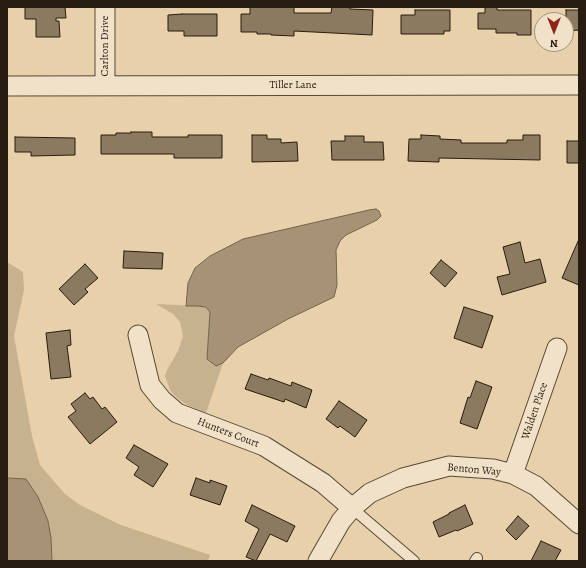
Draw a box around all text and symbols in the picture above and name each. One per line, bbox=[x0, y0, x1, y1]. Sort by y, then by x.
north arrow bbox=[534, 12, 574, 52]
street label: Carlton Drive bbox=[98, 16, 112, 76]
text: N bbox=[550, 36, 558, 51]
street label: Tiller Lane bbox=[269, 78, 317, 92]
street label: Walden Place bbox=[519, 381, 551, 441]
street label: Hunters Court bbox=[195, 415, 261, 451]
street label: Benton Way bbox=[447, 461, 501, 479]

